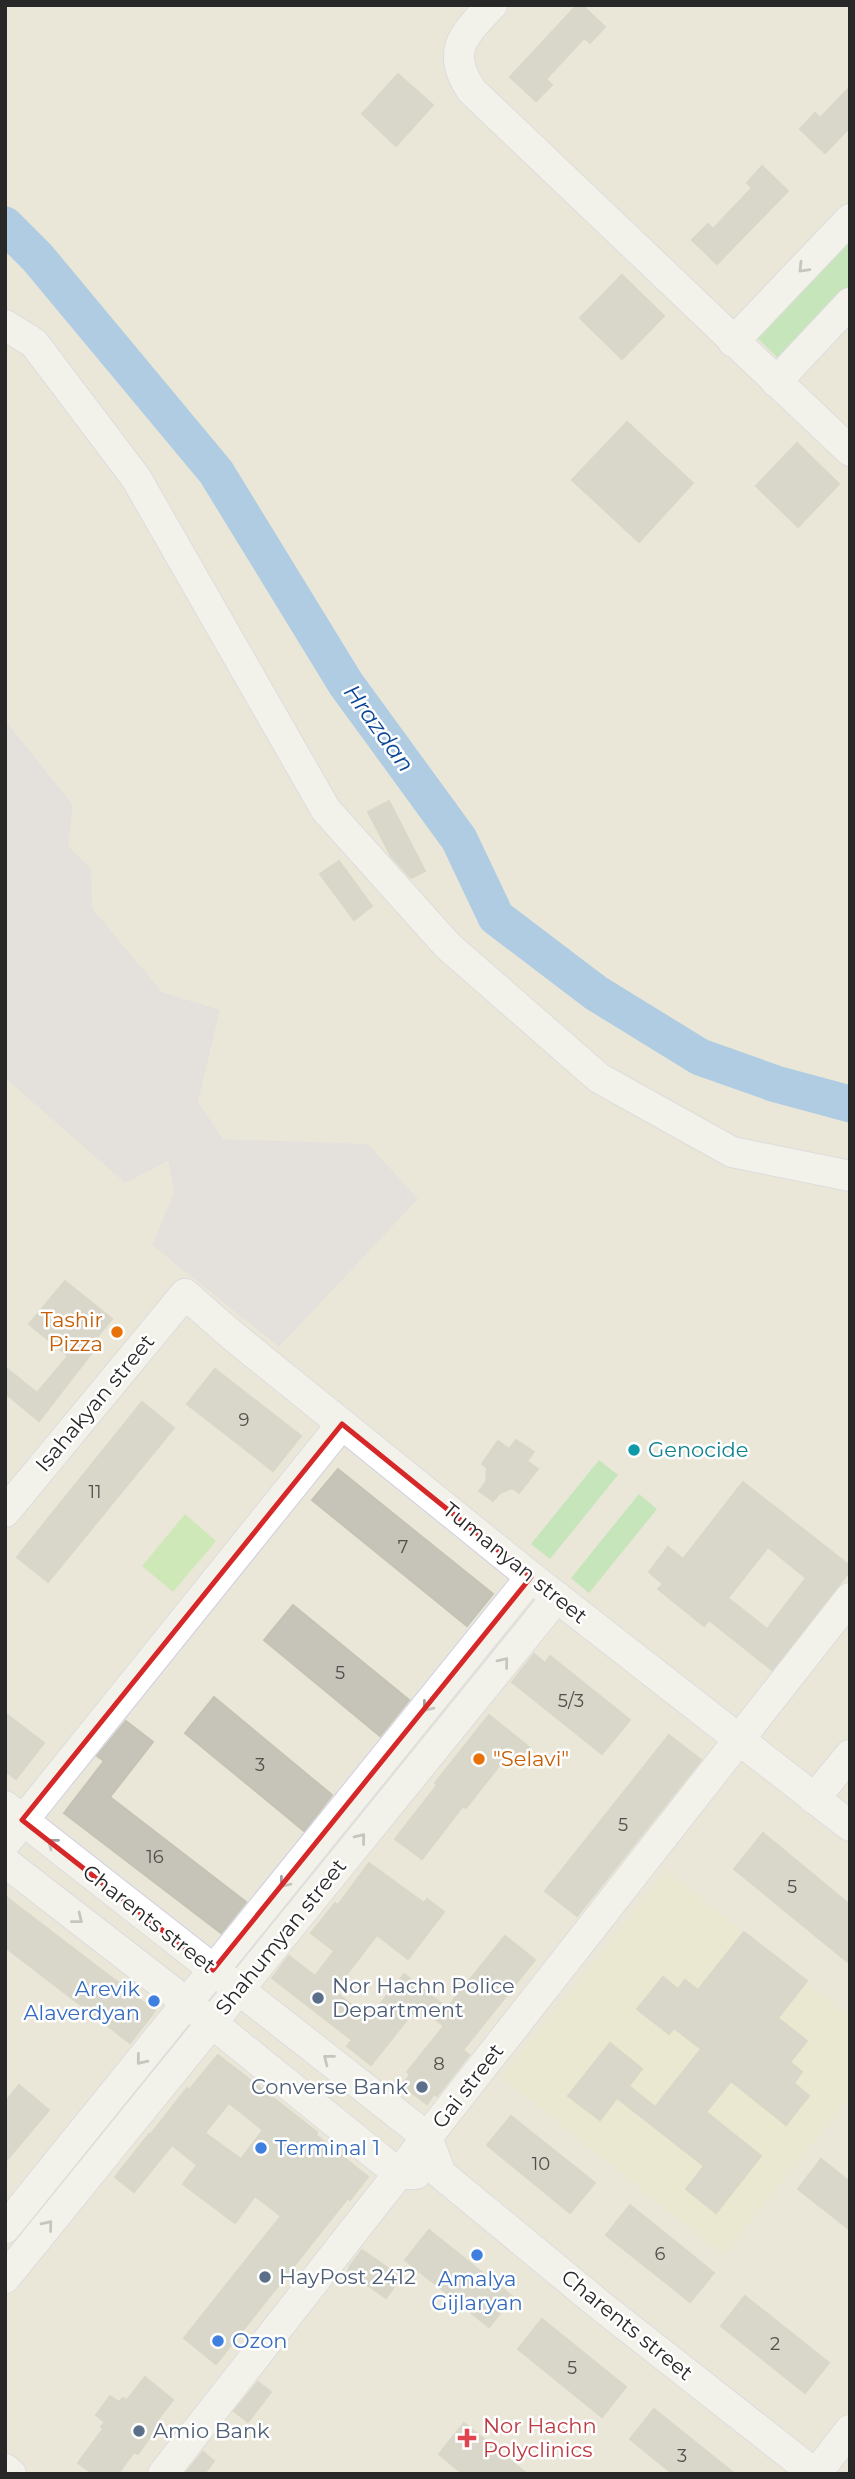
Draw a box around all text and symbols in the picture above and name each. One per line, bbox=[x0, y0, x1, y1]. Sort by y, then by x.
one-way arrow bbox=[798, 260, 811, 273]
water label: Hrazdan bbox=[338, 679, 420, 777]
place label: Tashir Pizza bbox=[41, 1307, 103, 1356]
marker: Tashir Pizza bbox=[109, 1324, 125, 1340]
street label: Isahakyan street bbox=[30, 1329, 159, 1476]
house number: 9 bbox=[239, 1409, 250, 1431]
place label: Genocide bbox=[648, 1437, 749, 1462]
marker: Genocide bbox=[626, 1442, 642, 1458]
house number: 11 bbox=[89, 1481, 102, 1503]
street label: Tumanyan street bbox=[438, 1497, 592, 1628]
house number: 7 bbox=[398, 1536, 408, 1558]
one-way arrow bbox=[496, 1657, 508, 1670]
house number: 5 bbox=[335, 1662, 345, 1684]
house number: 5/3 bbox=[558, 1690, 584, 1712]
one-way arrow bbox=[422, 1699, 435, 1711]
place label: "Selavi" bbox=[493, 1746, 569, 1771]
marker: "Selavi" bbox=[471, 1751, 487, 1767]
house number: 3 bbox=[255, 1754, 265, 1776]
house number: 5 bbox=[618, 1814, 628, 1836]
one-way arrow bbox=[353, 1834, 365, 1847]
one-way arrow bbox=[48, 1839, 60, 1852]
house number: 16 bbox=[146, 1846, 164, 1868]
street label: Shahumyan street bbox=[210, 1854, 351, 2020]
street label: Charents street bbox=[78, 1859, 221, 1978]
one-way arrow bbox=[279, 1876, 292, 1888]
house number: 5 bbox=[787, 1876, 797, 1898]
one-way arrow bbox=[71, 1911, 83, 1924]
place label: Nor Hachn Police Department bbox=[332, 1973, 515, 2022]
place label: Arevik Alaverdyan bbox=[24, 1976, 140, 2025]
marker: Nor Hachn Police Department bbox=[310, 1990, 326, 2006]
marker: Arevik Alaverdyan bbox=[146, 1993, 162, 2009]
street label: Gai street bbox=[427, 2038, 508, 2133]
one-way arrow bbox=[136, 2053, 149, 2065]
house number: 8 bbox=[433, 2053, 445, 2075]
one-way arrow bbox=[323, 2055, 335, 2068]
place label: Converse Bank bbox=[251, 2074, 408, 2099]
marker: Converse Bank bbox=[414, 2079, 430, 2095]
place label: Terminal 1 bbox=[275, 2135, 380, 2160]
marker: Terminal 1 bbox=[253, 2140, 269, 2156]
house number: 10 bbox=[532, 2153, 550, 2175]
one-way arrow bbox=[40, 2220, 52, 2233]
house number: 6 bbox=[655, 2243, 666, 2265]
marker: Amalya Gijlaryan bbox=[469, 2247, 485, 2263]
place label: HayPost 2412 bbox=[279, 2264, 416, 2289]
street label: Charents street bbox=[557, 2264, 698, 2385]
place label: Amalya Gijlaryan bbox=[431, 2266, 523, 2315]
marker: HayPost 2412 bbox=[257, 2269, 273, 2285]
place label: Ozon bbox=[232, 2328, 288, 2353]
marker: Ozon bbox=[210, 2333, 226, 2349]
house number: 2 bbox=[770, 2333, 780, 2355]
house number: 5 bbox=[567, 2357, 577, 2379]
place label: Nor Hachn Polyclinics bbox=[483, 2413, 597, 2462]
place label: Amio Bank bbox=[153, 2418, 270, 2443]
marker: Amio Bank bbox=[131, 2423, 147, 2439]
marker: Nor Hachn Polyclinics bbox=[457, 2428, 477, 2448]
house number: 3 bbox=[677, 2445, 687, 2467]

